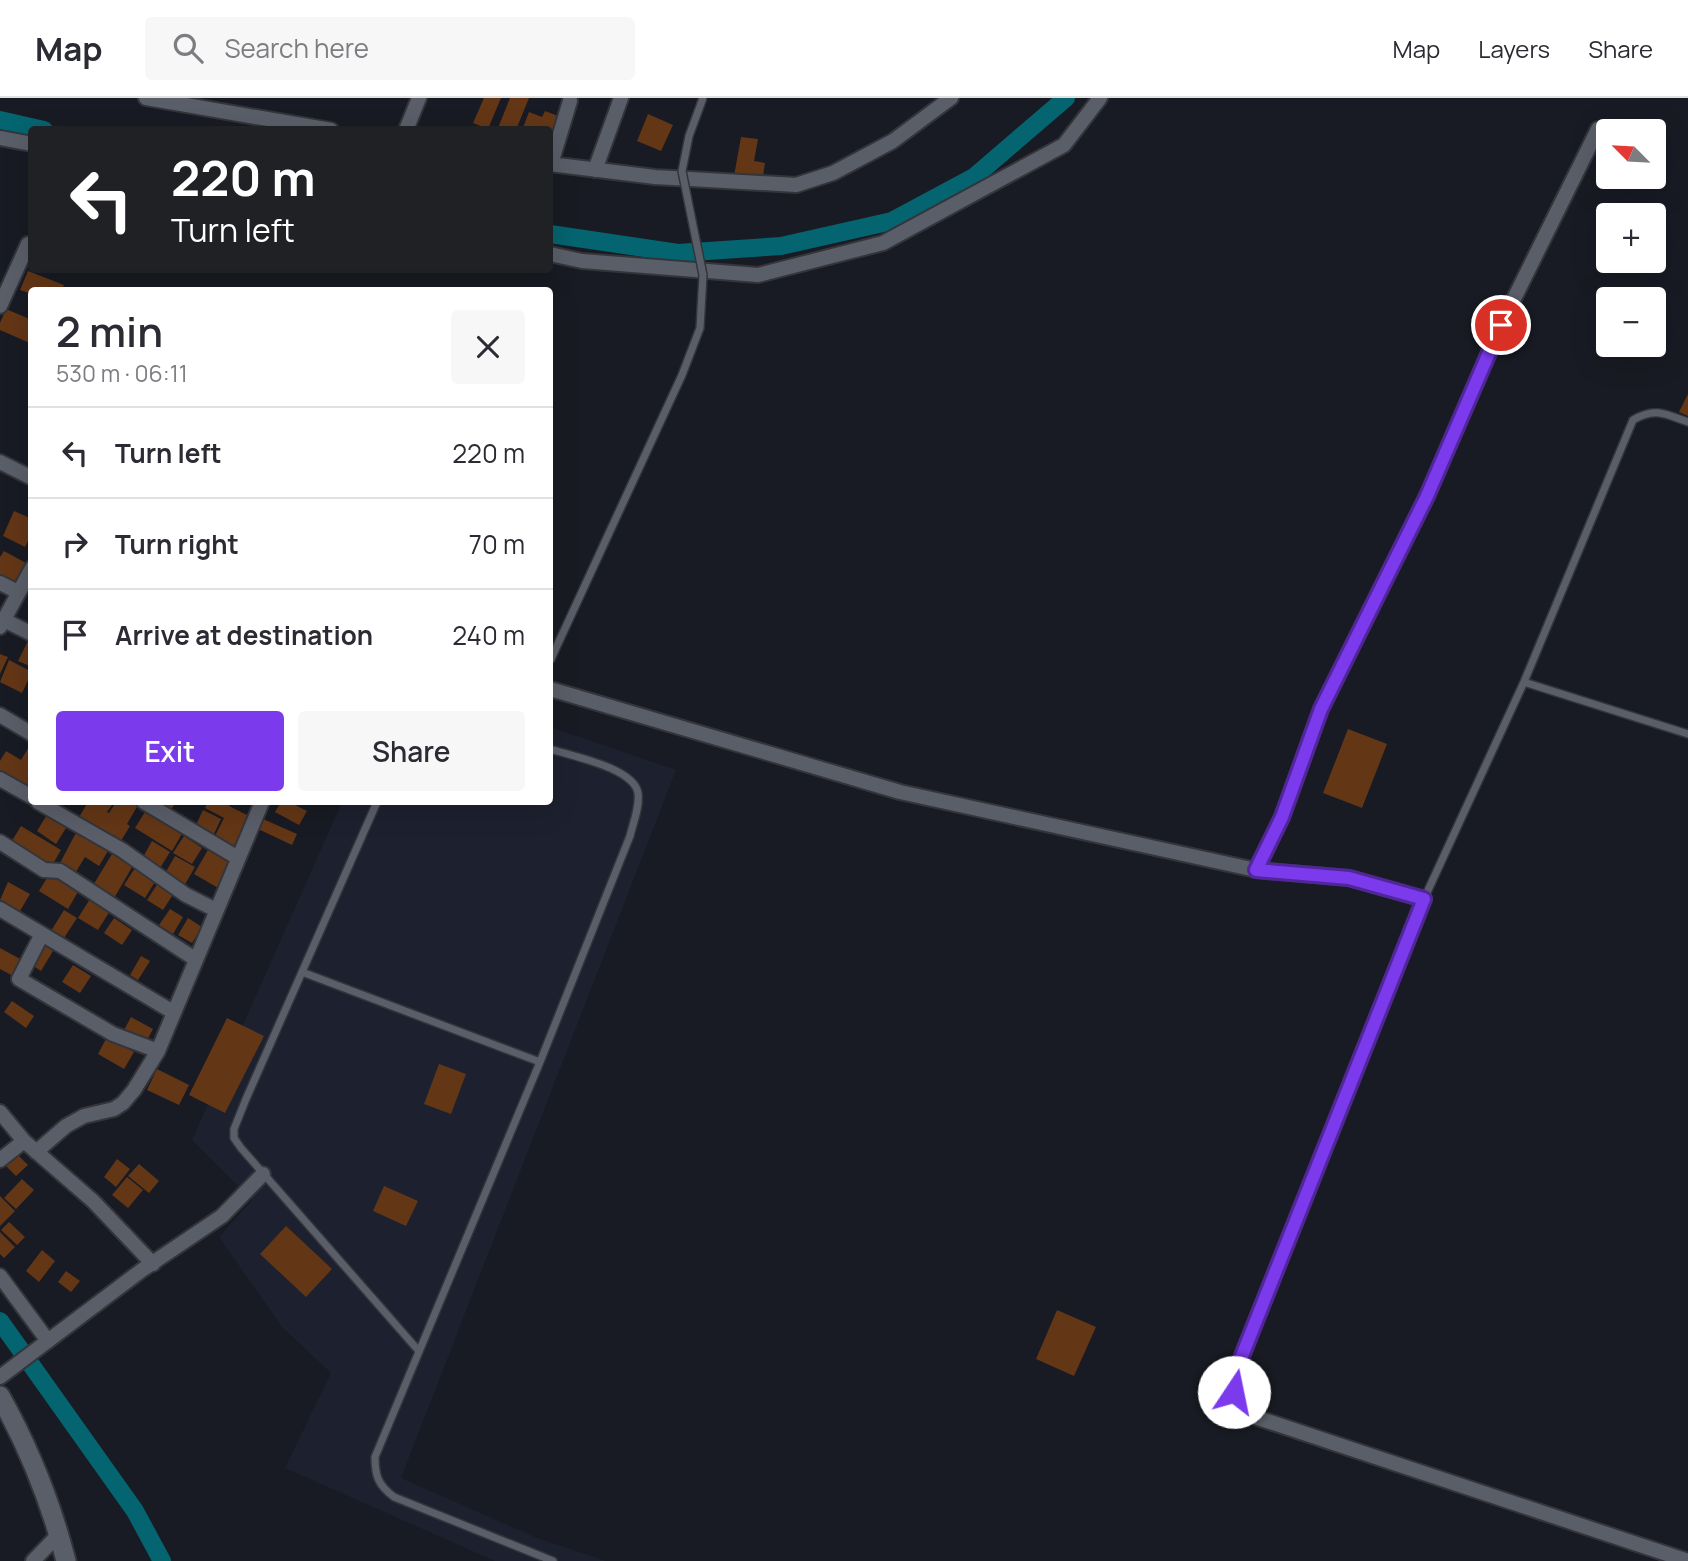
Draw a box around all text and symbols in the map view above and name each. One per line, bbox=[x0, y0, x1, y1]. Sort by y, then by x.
search box bbox=[145, 17, 635, 80]
text: Map bbox=[35, 26, 103, 71]
icon: search bbox=[169, 29, 207, 67]
text: Search here bbox=[225, 30, 369, 66]
text: Map bbox=[1393, 32, 1440, 65]
text: Layers bbox=[1478, 32, 1550, 65]
text: Share bbox=[1588, 32, 1653, 65]
north arrow bbox=[1596, 119, 1666, 189]
map controls bbox=[1596, 119, 1666, 357]
text: 220 m bbox=[171, 144, 315, 211]
icon: left bbox=[56, 154, 147, 245]
button: + bbox=[1596, 203, 1666, 273]
text: Turn left bbox=[171, 208, 295, 252]
button: − bbox=[1596, 287, 1666, 357]
pin bbox=[1471, 295, 1531, 355]
text: 2 min bbox=[56, 302, 163, 360]
icon: arrive bbox=[1482, 306, 1520, 344]
button: close bbox=[451, 310, 525, 384]
text: 530 m · 06:11 bbox=[56, 357, 188, 389]
icon: left bbox=[56, 434, 94, 472]
text: Turn left bbox=[115, 435, 222, 471]
text: 220 m bbox=[452, 435, 525, 471]
icon: right bbox=[56, 525, 94, 563]
text: Turn right bbox=[115, 526, 239, 562]
text: 70 m bbox=[469, 526, 525, 562]
icon: arrive bbox=[56, 616, 94, 654]
text: Arrive at destination bbox=[115, 617, 373, 653]
text: 240 m bbox=[452, 617, 525, 653]
button: Exit bbox=[56, 711, 284, 791]
button: Share bbox=[298, 711, 525, 791]
position arrow bbox=[1197, 1355, 1271, 1429]

